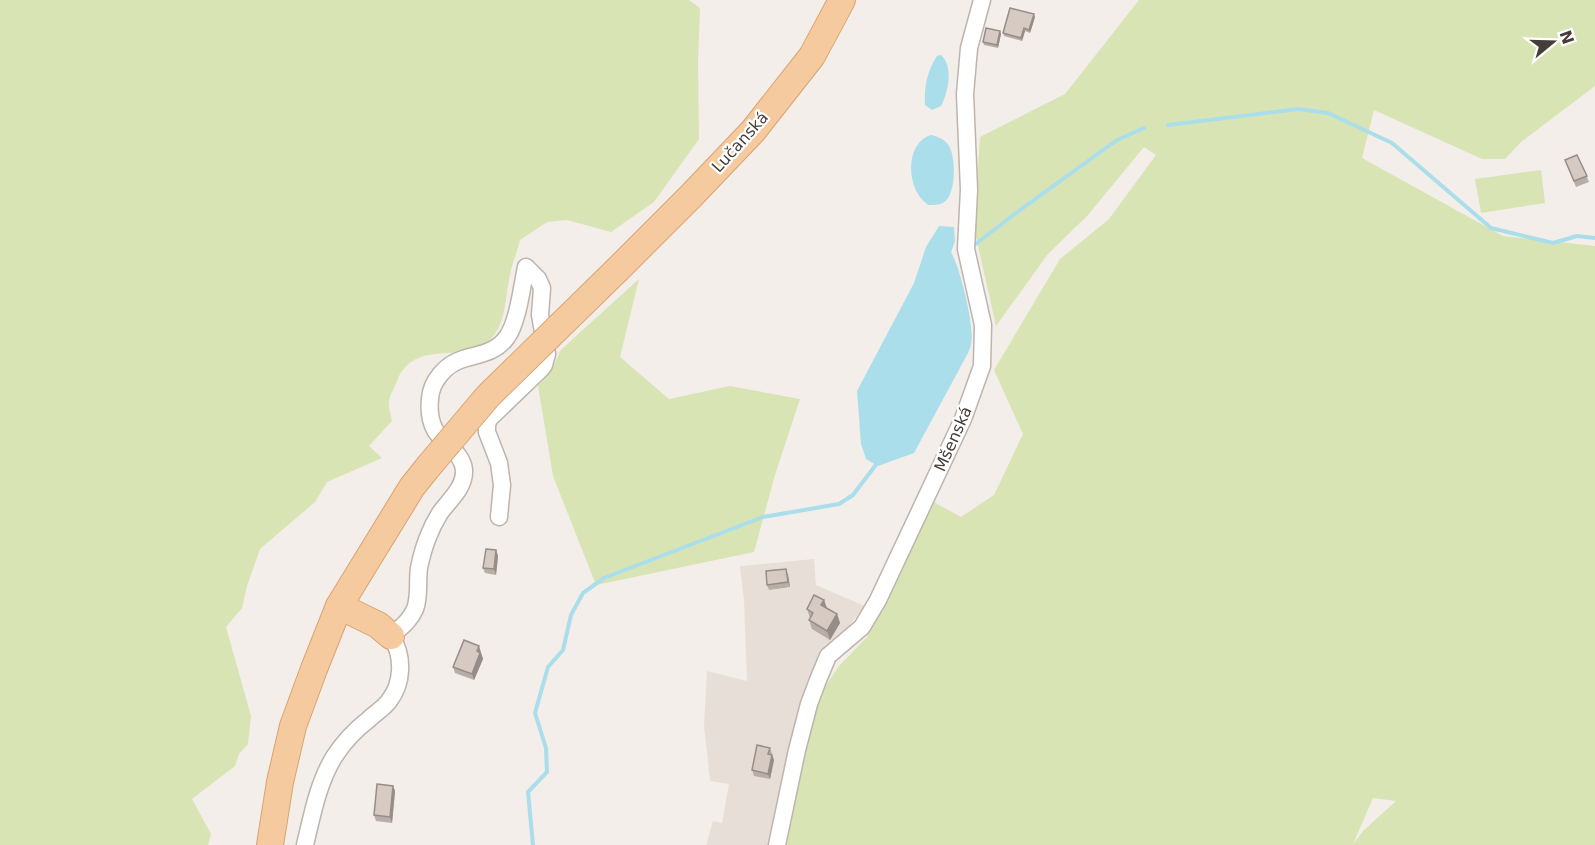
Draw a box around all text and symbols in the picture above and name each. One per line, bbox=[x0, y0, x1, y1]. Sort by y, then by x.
north arrow bbox=[1523, 12, 1583, 72]
text: N bbox=[1556, 28, 1578, 47]
street label: Lučanská bbox=[708, 108, 772, 176]
street label: Mšenská bbox=[930, 404, 976, 474]

